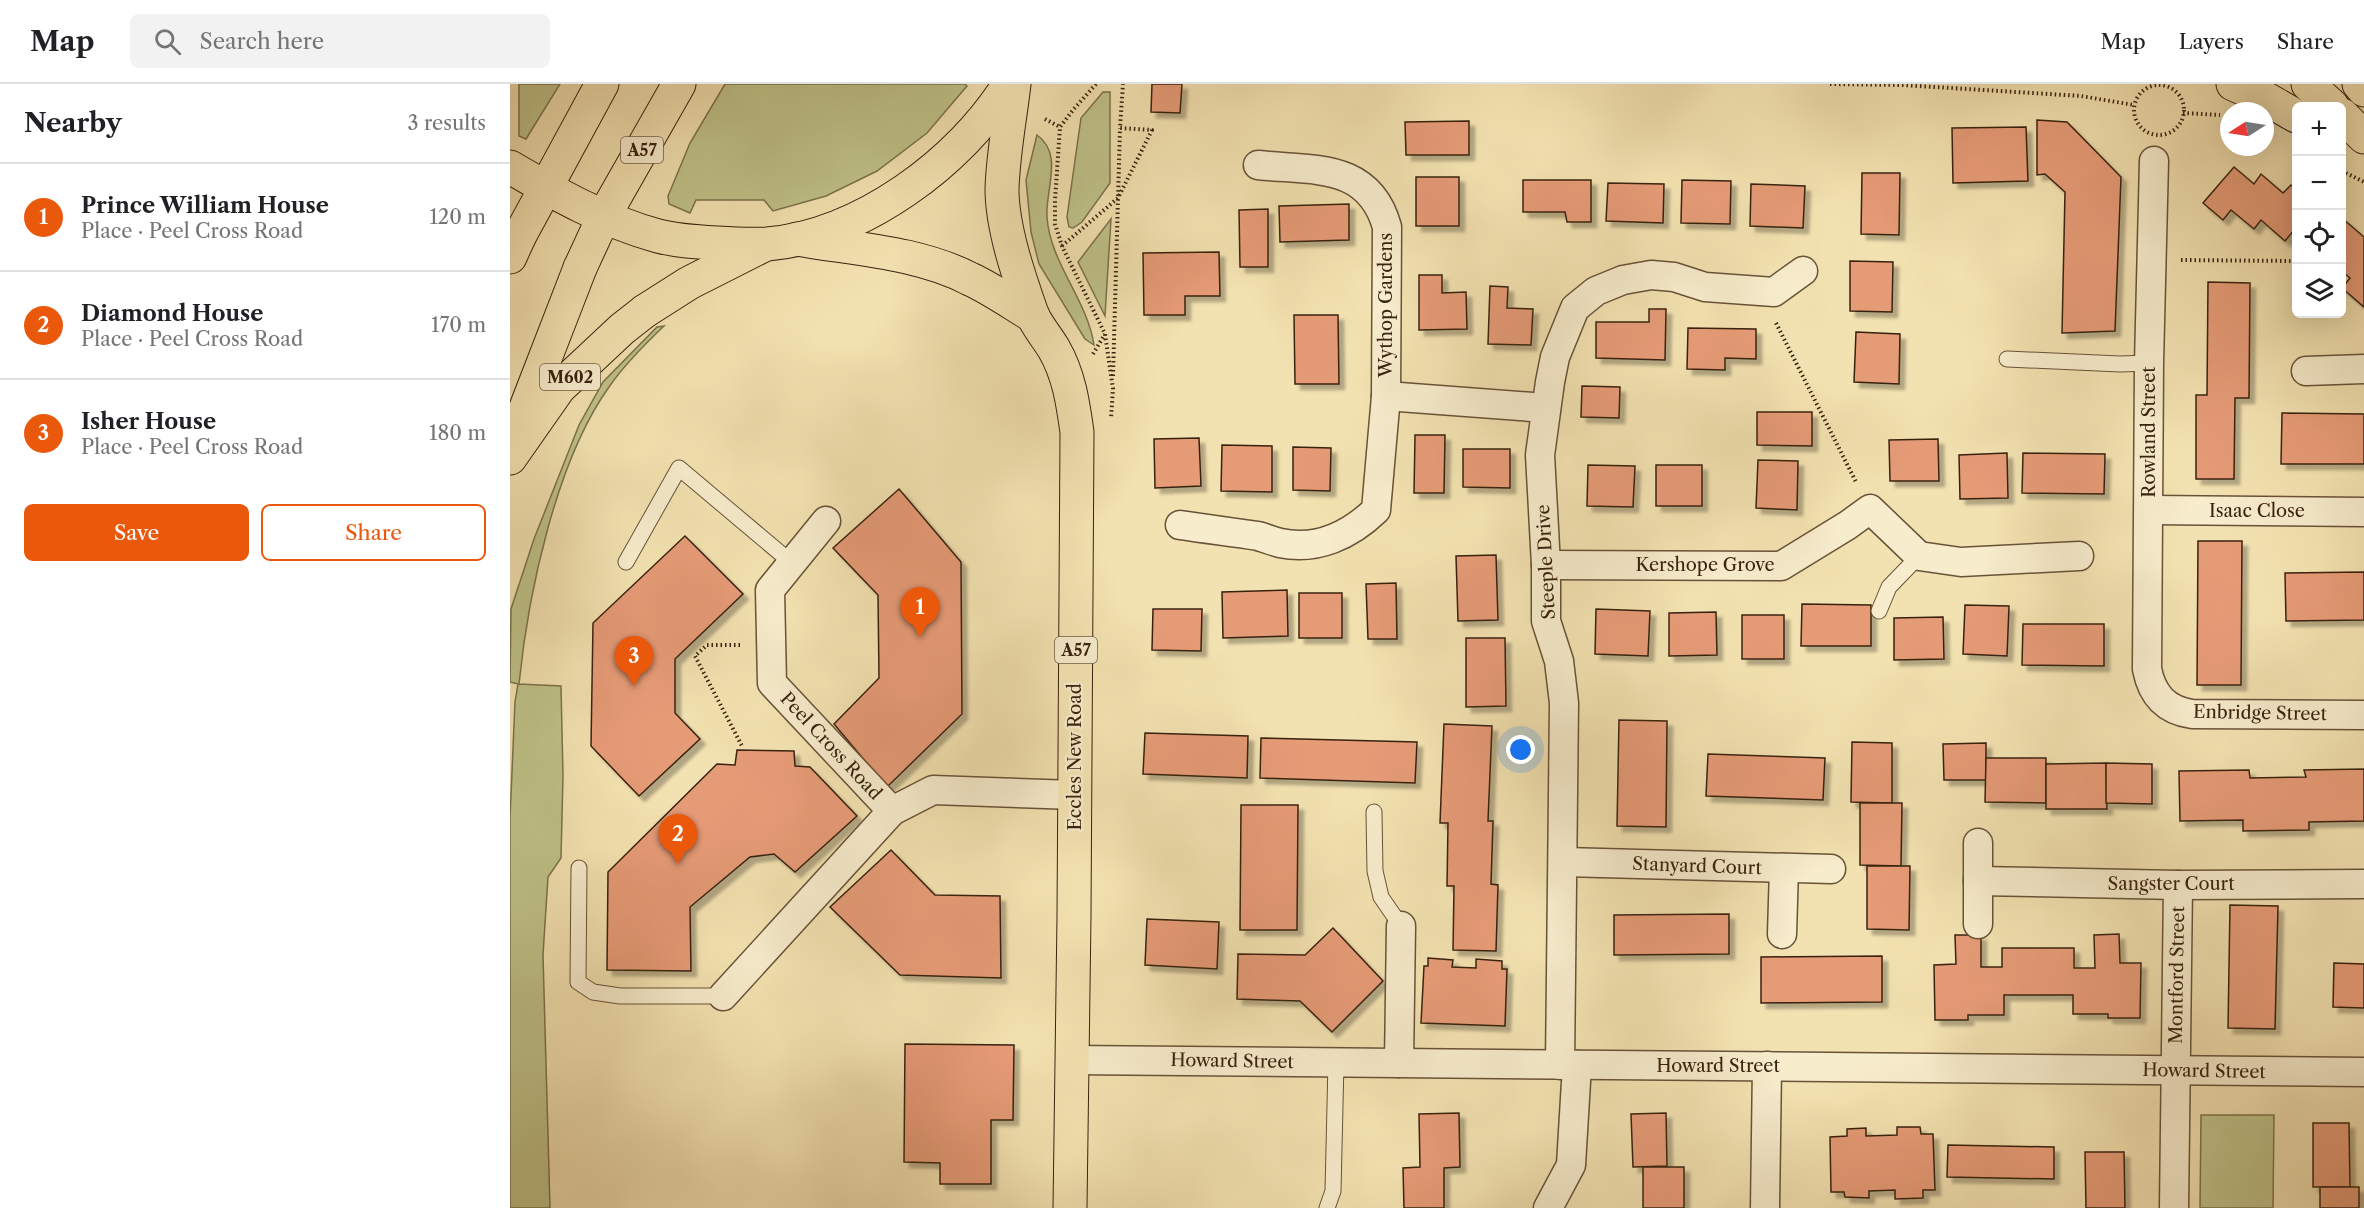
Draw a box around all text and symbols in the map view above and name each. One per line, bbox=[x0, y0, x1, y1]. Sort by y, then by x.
search box bbox=[130, 14, 550, 68]
text: Map bbox=[30, 24, 94, 58]
icon: search bbox=[151, 25, 184, 58]
text: Search here bbox=[199, 28, 324, 55]
text: Map bbox=[2101, 29, 2146, 54]
text: Layers bbox=[2179, 29, 2244, 54]
text: Share bbox=[2277, 29, 2334, 54]
north arrow bbox=[2220, 102, 2274, 156]
map controls bbox=[2292, 102, 2346, 318]
button: + bbox=[2292, 102, 2346, 156]
text: Nearby bbox=[24, 107, 122, 139]
text: 3 results bbox=[408, 111, 486, 135]
road number: A57 bbox=[621, 137, 663, 163]
button: − bbox=[2292, 156, 2346, 210]
text: Prince William House bbox=[81, 192, 329, 219]
text: 1 bbox=[39, 205, 48, 229]
text: 120 m bbox=[429, 205, 486, 229]
button: locate bbox=[2292, 210, 2346, 264]
text: Place · Peel Cross Road bbox=[81, 219, 303, 243]
street label: Wythop Gardens bbox=[1375, 233, 1397, 378]
button: layers bbox=[2292, 264, 2346, 318]
text: Diamond House bbox=[81, 300, 263, 327]
text: 2 bbox=[38, 313, 49, 337]
text: 170 m bbox=[431, 313, 486, 337]
text: Place · Peel Cross Road bbox=[81, 327, 303, 351]
road number: M602 bbox=[540, 364, 600, 390]
street label: Rowland Street bbox=[2138, 366, 2160, 498]
text: Isher House bbox=[81, 408, 216, 435]
text: 3 bbox=[38, 421, 49, 445]
text: 180 m bbox=[429, 421, 486, 445]
text: Place · Peel Cross Road bbox=[81, 435, 303, 459]
street label: Isaac Close bbox=[2209, 500, 2305, 522]
button: Save bbox=[24, 504, 249, 561]
button: Share bbox=[261, 504, 486, 561]
street label: Steeple Drive bbox=[1532, 504, 1560, 620]
street label: Kershope Grove bbox=[1636, 554, 1775, 576]
pin: 1 bbox=[900, 588, 940, 637]
pin: 3 bbox=[614, 636, 654, 686]
road number: A57 bbox=[1055, 637, 1097, 663]
street label: Eccles New Road bbox=[1064, 683, 1086, 831]
street label: Peel Cross Road bbox=[776, 688, 886, 804]
street label: Enbridge Street bbox=[2193, 701, 2328, 725]
your location bbox=[1506, 735, 1535, 764]
pin: 2 bbox=[658, 814, 698, 864]
street label: Stanyard Court bbox=[1632, 853, 1763, 879]
street label: Sangster Court bbox=[2107, 873, 2235, 895]
street label: Montford Street bbox=[2165, 905, 2189, 1044]
street label: Howard Street bbox=[1170, 1049, 1295, 1073]
street label: Howard Street bbox=[1656, 1055, 1780, 1077]
street label: Howard Street bbox=[2142, 1059, 2267, 1083]

